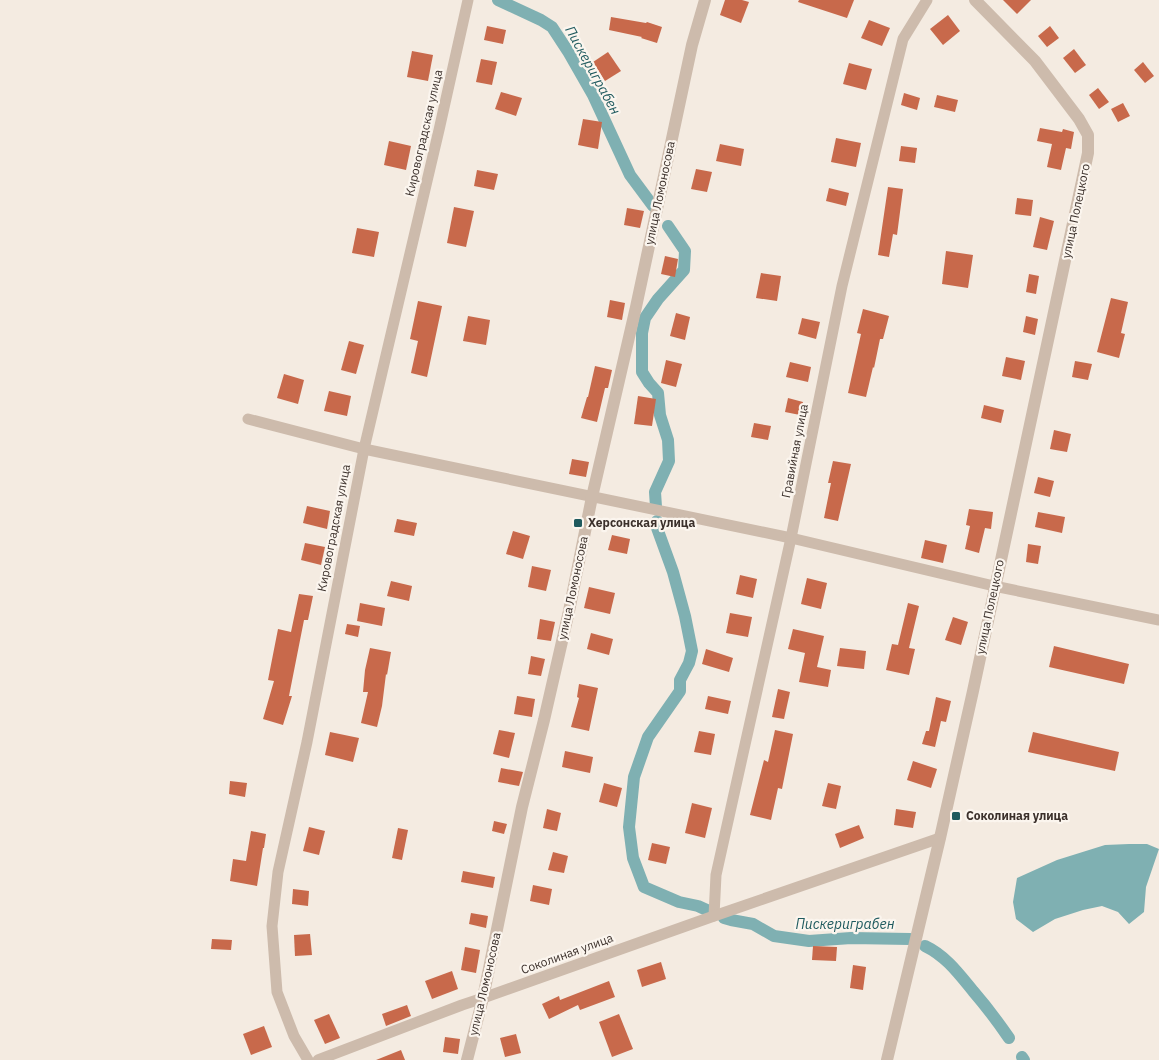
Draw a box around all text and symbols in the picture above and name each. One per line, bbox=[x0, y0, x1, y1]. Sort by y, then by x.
water label: Пискериграбен bbox=[561, 22, 625, 118]
street label: Кировоградская улица bbox=[402, 68, 446, 198]
street label: улица Ломоносова bbox=[641, 139, 678, 246]
street label: улица Полецкого bbox=[1058, 162, 1093, 260]
street label: Гравийная улица bbox=[778, 402, 811, 499]
street label: Кировоградская улица bbox=[314, 462, 353, 593]
place label: Херсонская улица bbox=[588, 515, 695, 530]
marker: Херсонская улица bbox=[572, 517, 584, 529]
street label: улица Ломоносова bbox=[554, 534, 591, 641]
street label: улица Полецкого bbox=[972, 558, 1007, 656]
place label: Соколиная улица bbox=[966, 808, 1068, 823]
marker: Соколиная улица bbox=[950, 810, 962, 822]
water label: Пискериграбен bbox=[795, 915, 895, 933]
street label: улица Ломоносова bbox=[465, 930, 504, 1037]
street label: Соколиная улица bbox=[519, 930, 616, 977]

